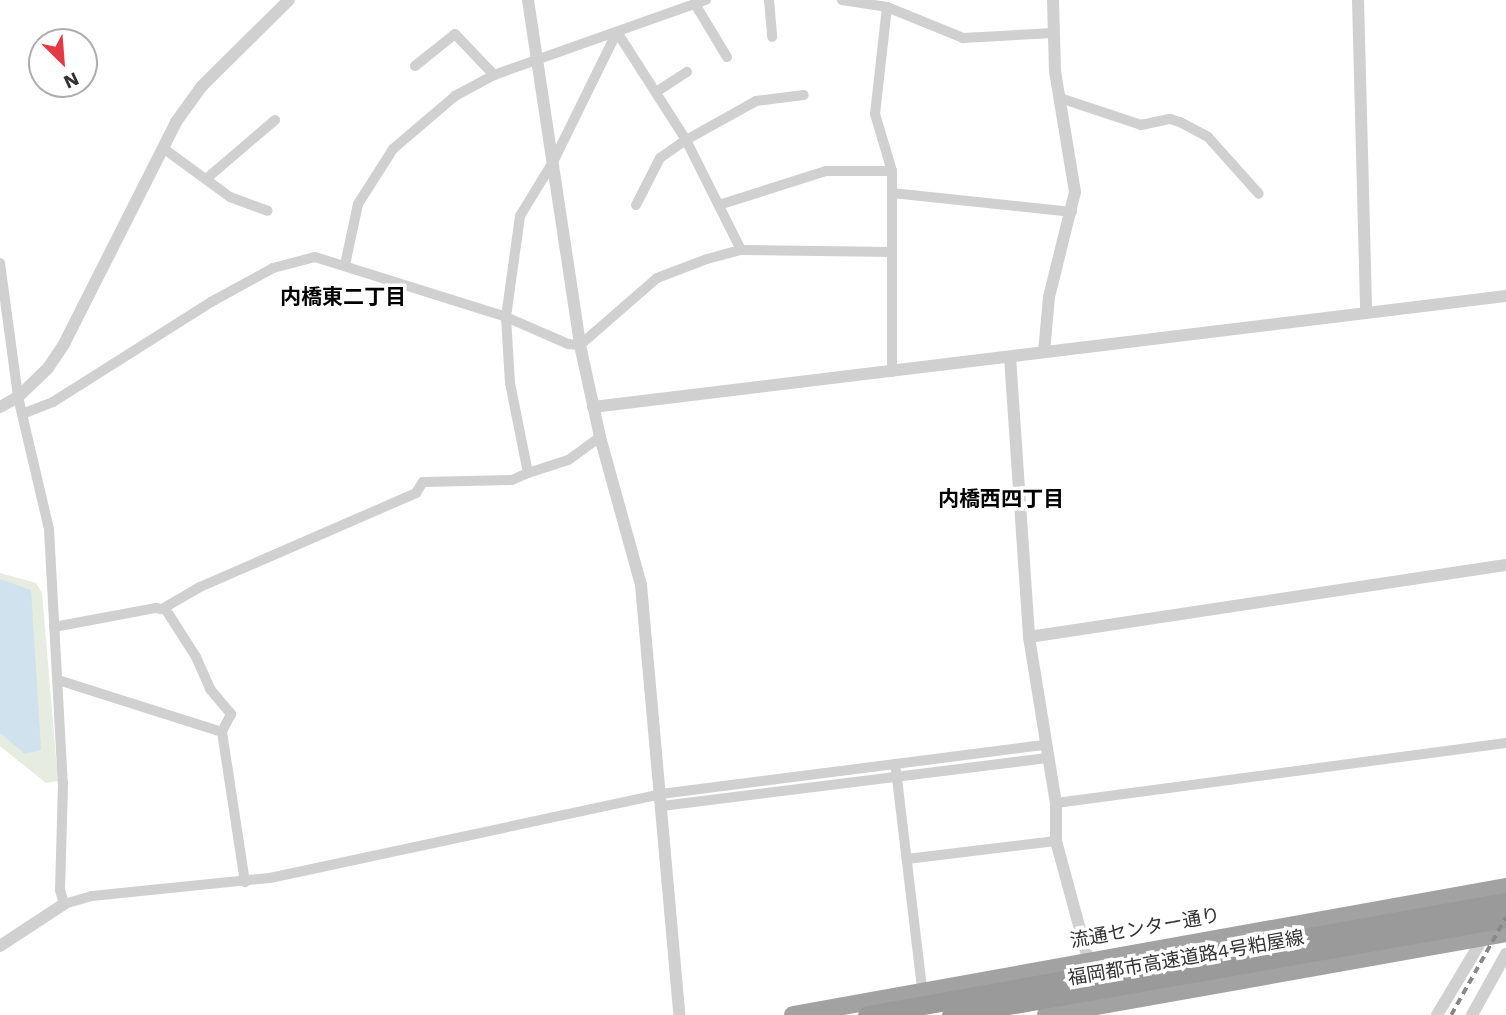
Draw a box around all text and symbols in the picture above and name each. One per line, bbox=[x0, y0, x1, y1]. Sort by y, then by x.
north arrow bbox=[28, 28, 98, 98]
text: N bbox=[60, 67, 82, 94]
district label: 内橋東二丁目 bbox=[280, 284, 406, 310]
district label: 内橋西四丁目 bbox=[938, 486, 1064, 512]
street label: 流通センター通り bbox=[1068, 904, 1222, 952]
street label: 福岡都市高速道路4号粕屋線 bbox=[1066, 926, 1306, 990]

